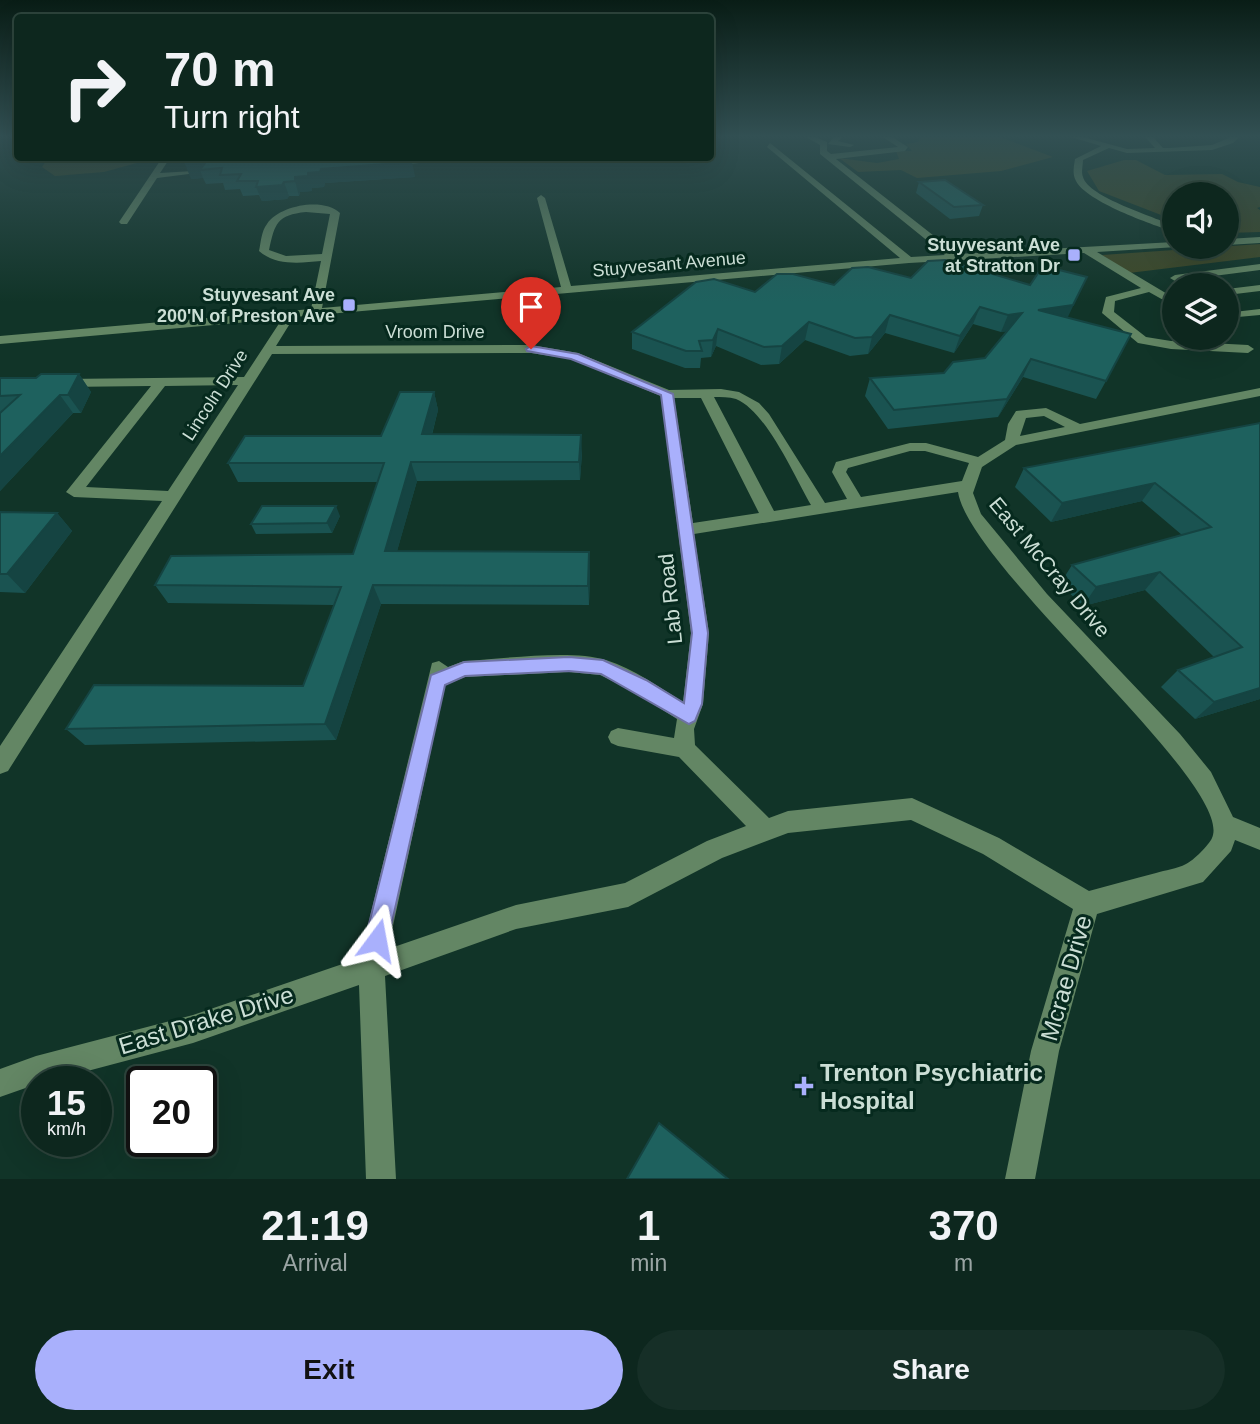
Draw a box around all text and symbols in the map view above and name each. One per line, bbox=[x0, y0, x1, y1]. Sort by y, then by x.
icon: right bbox=[49, 42, 140, 133]
text: 70 m bbox=[164, 42, 276, 96]
text: Turn right bbox=[164, 99, 300, 135]
map controls bbox=[1162, 182, 1239, 350]
button: sound bbox=[1162, 182, 1239, 259]
place label: Stuyvesant Ave at Stratton Dr bbox=[927, 235, 1060, 276]
street label: Stuyvesant Avenue bbox=[592, 247, 746, 281]
marker: Stuyvesant Ave at Stratton Dr bbox=[1066, 247, 1082, 263]
button: layers bbox=[1162, 273, 1239, 350]
pin bbox=[501, 277, 561, 349]
place label: Stuyvesant Ave 200'N of Preston Ave bbox=[157, 285, 335, 326]
icon: arrive bbox=[512, 288, 550, 326]
marker: Stuyvesant Ave 200'N of Preston Ave bbox=[341, 297, 357, 313]
street label: Vroom Drive bbox=[385, 322, 485, 342]
street label: Lincoln Drive bbox=[178, 346, 252, 444]
street label: East McCray Drive bbox=[985, 493, 1115, 641]
street label: Lab Road bbox=[654, 553, 686, 645]
position arrow bbox=[340, 903, 414, 977]
street label: Mcrae Drive bbox=[1035, 912, 1097, 1044]
street label: East Drake Drive bbox=[115, 981, 297, 1059]
place label: Trenton Psychiatric Hospital bbox=[820, 1059, 1043, 1114]
speed limit sign: 20 bbox=[126, 1066, 217, 1157]
marker: Trenton Psychiatric Hospital bbox=[794, 1076, 814, 1096]
text: 15 bbox=[47, 1083, 86, 1122]
text: km/h bbox=[47, 1119, 86, 1139]
text: 21:19 bbox=[261, 1202, 369, 1249]
text: 1 bbox=[637, 1202, 660, 1249]
text: 370 bbox=[929, 1202, 999, 1249]
text: Arrival bbox=[282, 1250, 348, 1276]
text: min bbox=[630, 1250, 667, 1276]
text: m bbox=[954, 1250, 973, 1276]
button: Exit bbox=[35, 1330, 623, 1410]
button: Share bbox=[637, 1330, 1225, 1410]

